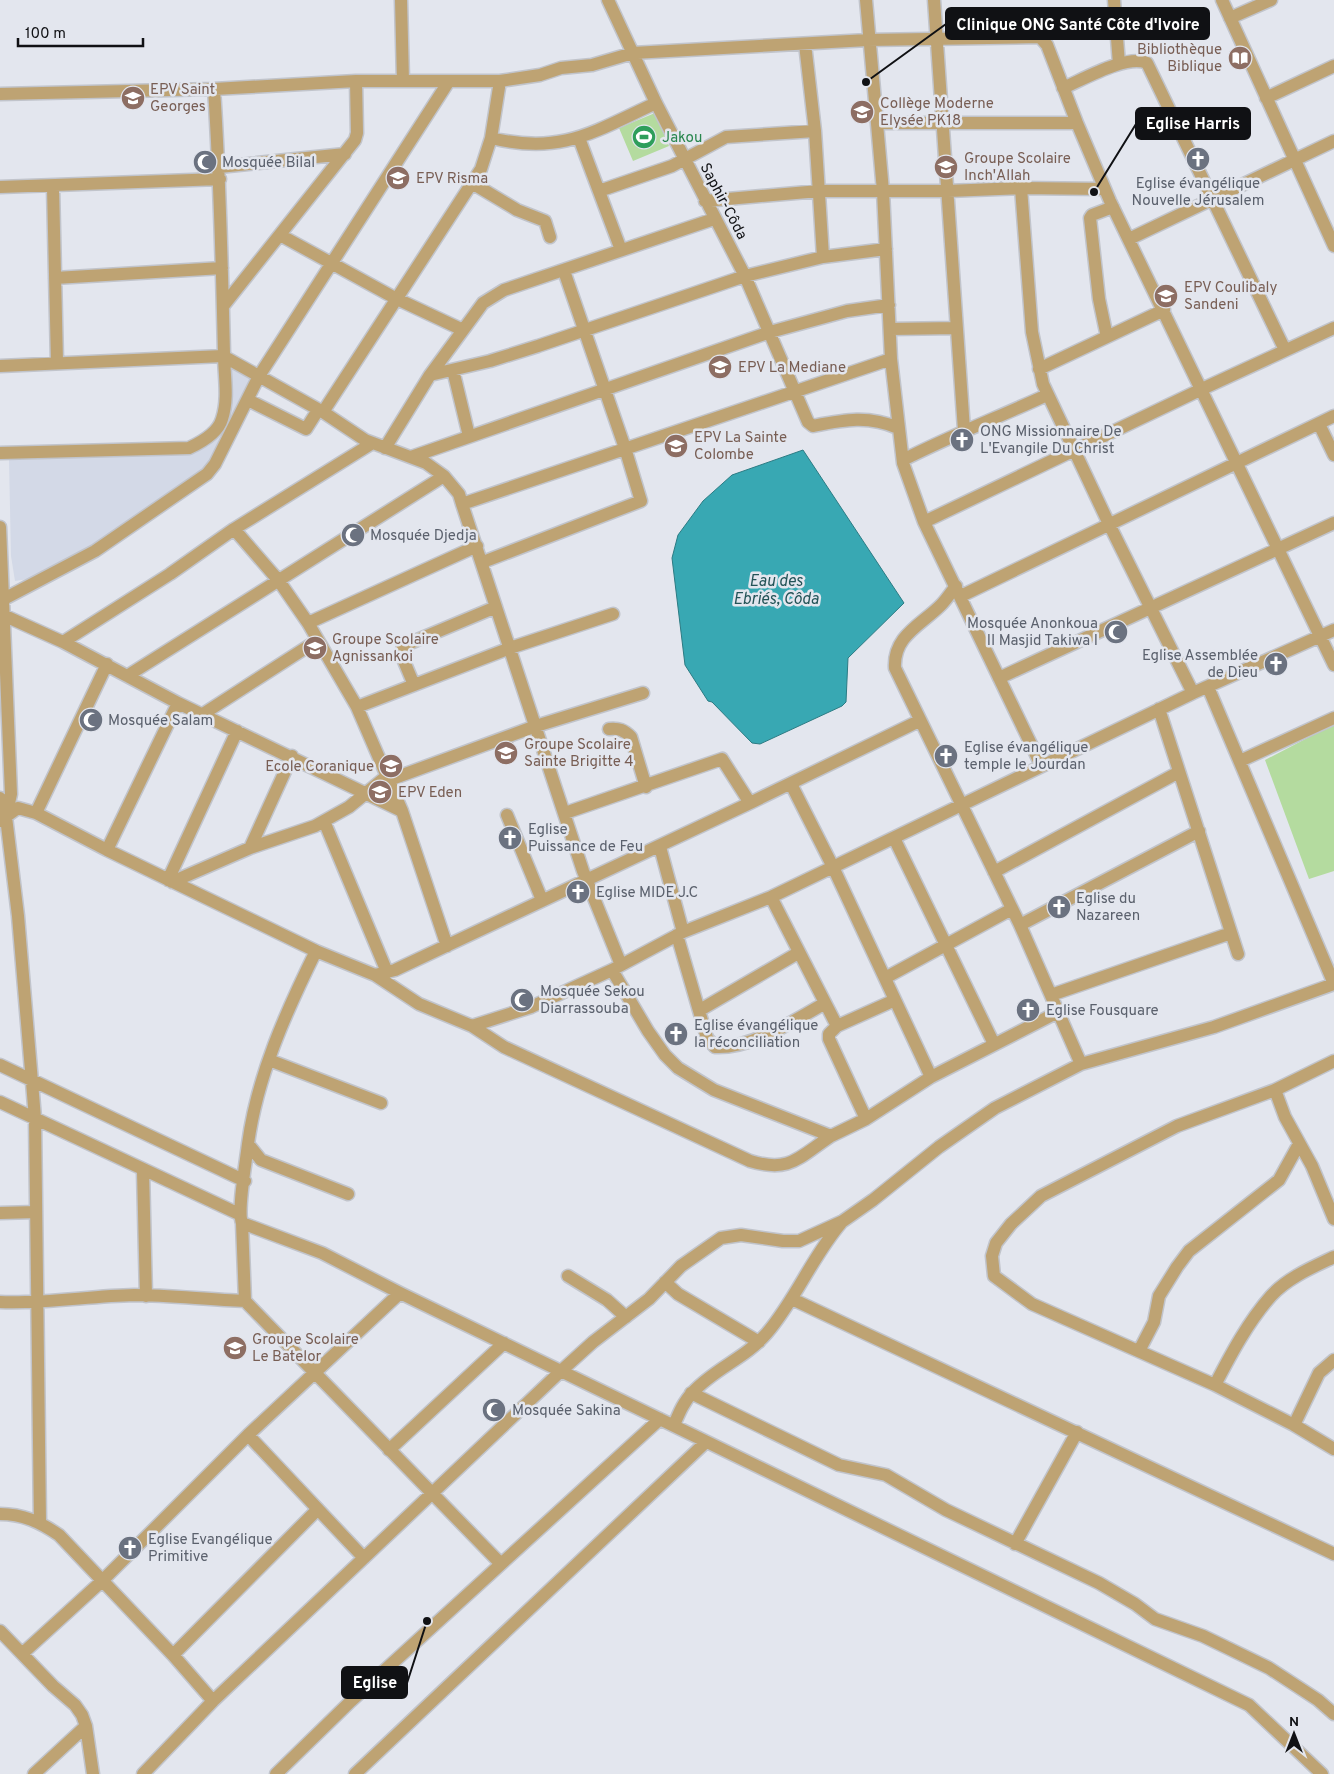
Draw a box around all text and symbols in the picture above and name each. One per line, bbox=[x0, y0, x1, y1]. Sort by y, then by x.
callout: Clinique ONG Santé Côte d'Ivoire bbox=[946, 8, 1209, 39]
scale bar bbox=[18, 15, 142, 47]
text: Clinique ONG Santé Côte d'Ivoire bbox=[956, 16, 1200, 36]
text: 100 m bbox=[25, 25, 66, 44]
place label: Bibliothèque Biblique bbox=[1137, 41, 1222, 77]
library icon: Bibliothèque Biblique bbox=[1227, 45, 1253, 71]
place label: EPV Saint Georges bbox=[150, 81, 215, 117]
school or university icon: EPV Saint Georges bbox=[120, 85, 146, 111]
place label: Collège Moderne Elysée PK18 bbox=[880, 95, 994, 131]
school or university icon: Collège Moderne Elysée PK18 bbox=[849, 99, 875, 125]
callout: Eglise Harris bbox=[1136, 108, 1250, 139]
text: Eglise Harris bbox=[1146, 115, 1240, 135]
sports icon: Jakou bbox=[631, 124, 657, 150]
place label: Jakou bbox=[662, 129, 702, 148]
church icon: Eglise évangélique Nouvelle Jérusalem bbox=[1185, 146, 1211, 172]
mosque icon: Mosquée Bilal bbox=[192, 149, 218, 175]
place label: Groupe Scolaire Inch'Allah bbox=[964, 150, 1071, 186]
place label: Mosquée Bilal bbox=[222, 154, 315, 173]
school or university icon: Groupe Scolaire Inch'Allah bbox=[933, 154, 959, 180]
street label: Saphir-Côda bbox=[695, 160, 751, 243]
school or university icon: EPV Risma bbox=[385, 165, 411, 191]
place label: EPV Risma bbox=[416, 170, 488, 189]
place label: Eglise évangélique Nouvelle Jérusalem bbox=[1132, 175, 1264, 211]
place label: EPV Coulibaly Sandeni bbox=[1184, 279, 1277, 315]
school or university icon: EPV Coulibaly Sandeni bbox=[1153, 283, 1179, 309]
school or university icon: EPV La Mediane bbox=[707, 354, 733, 380]
place label: EPV La Mediane bbox=[738, 359, 846, 378]
place label: ONG Missionnaire De L'Evangile Du Christ bbox=[980, 423, 1121, 459]
church icon: ONG Missionnaire De L'Evangile Du Christ bbox=[949, 427, 975, 453]
place label: EPV La Sainte Colombe bbox=[694, 429, 787, 465]
school or university icon: EPV La Sainte Colombe bbox=[663, 433, 689, 459]
mosque icon: Mosquée Djedja bbox=[340, 522, 366, 548]
place label: Mosquée Djedja bbox=[370, 527, 477, 546]
water label: Eau des Ebriés, Côda bbox=[733, 572, 820, 610]
place label: Mosquée Anonkoua II Masjid Takiwa I bbox=[967, 615, 1098, 651]
mosque icon: Mosquée Anonkoua II Masjid Takiwa I bbox=[1103, 619, 1129, 645]
place label: Groupe Scolaire Agnissankoi bbox=[332, 631, 439, 667]
school or university icon: Groupe Scolaire Agnissankoi bbox=[302, 635, 328, 661]
place label: Eglise Assemblée de Dieu bbox=[1142, 647, 1258, 683]
church icon: Eglise Assemblée de Dieu bbox=[1263, 651, 1289, 677]
mosque icon: Mosquée Salam bbox=[78, 707, 104, 733]
place label: Mosquée Salam bbox=[108, 712, 213, 731]
place label: Groupe Scolaire Sainte Brigitte 4 bbox=[524, 736, 634, 772]
place label: Eglise évangélique temple le Jourdan bbox=[964, 739, 1088, 775]
school or university icon: Groupe Scolaire Sainte Brigitte 4 bbox=[493, 740, 519, 766]
church icon: Eglise évangélique temple le Jourdan bbox=[933, 743, 959, 769]
school or university icon: Ecole Coranique bbox=[378, 753, 404, 779]
place label: Ecole Coranique bbox=[265, 758, 374, 777]
school or university icon: EPV Eden bbox=[367, 779, 393, 805]
place label: EPV Eden bbox=[398, 784, 462, 803]
place label: Eglise Puissance de Feu bbox=[528, 821, 643, 857]
church icon: Eglise Puissance de Feu bbox=[497, 825, 523, 851]
church icon: Eglise MIDE J.C bbox=[565, 879, 591, 905]
place label: Eglise MIDE J.C bbox=[596, 884, 698, 903]
place label: Eglise du Nazareen bbox=[1076, 890, 1140, 926]
church icon: Eglise du Nazareen bbox=[1046, 894, 1072, 920]
place label: Mosquée Sekou Diarrassouba bbox=[540, 983, 645, 1019]
mosque icon: Mosquée Sekou Diarrassouba bbox=[509, 987, 535, 1013]
church icon: Eglise Fousquare bbox=[1015, 997, 1041, 1023]
place label: Eglise Fousquare bbox=[1046, 1002, 1159, 1021]
place label: Eglise évangélique la réconciliation bbox=[694, 1017, 818, 1053]
church icon: Eglise évangélique la réconciliation bbox=[663, 1021, 689, 1047]
place label: Groupe Scolaire Le Batelor bbox=[252, 1331, 359, 1367]
school or university icon: Groupe Scolaire Le Batelor bbox=[222, 1335, 248, 1361]
mosque icon: Mosquée Sakina bbox=[481, 1397, 507, 1423]
place label: Mosquée Sakina bbox=[512, 1402, 621, 1421]
place label: Eglise Evangélique Primitive bbox=[148, 1531, 273, 1567]
church icon: Eglise Evangélique Primitive bbox=[117, 1535, 143, 1561]
callout: Eglise bbox=[342, 1667, 407, 1698]
text: Eglise bbox=[353, 1674, 397, 1694]
north arrow bbox=[1269, 1709, 1319, 1759]
text: N bbox=[1289, 1714, 1299, 1731]

